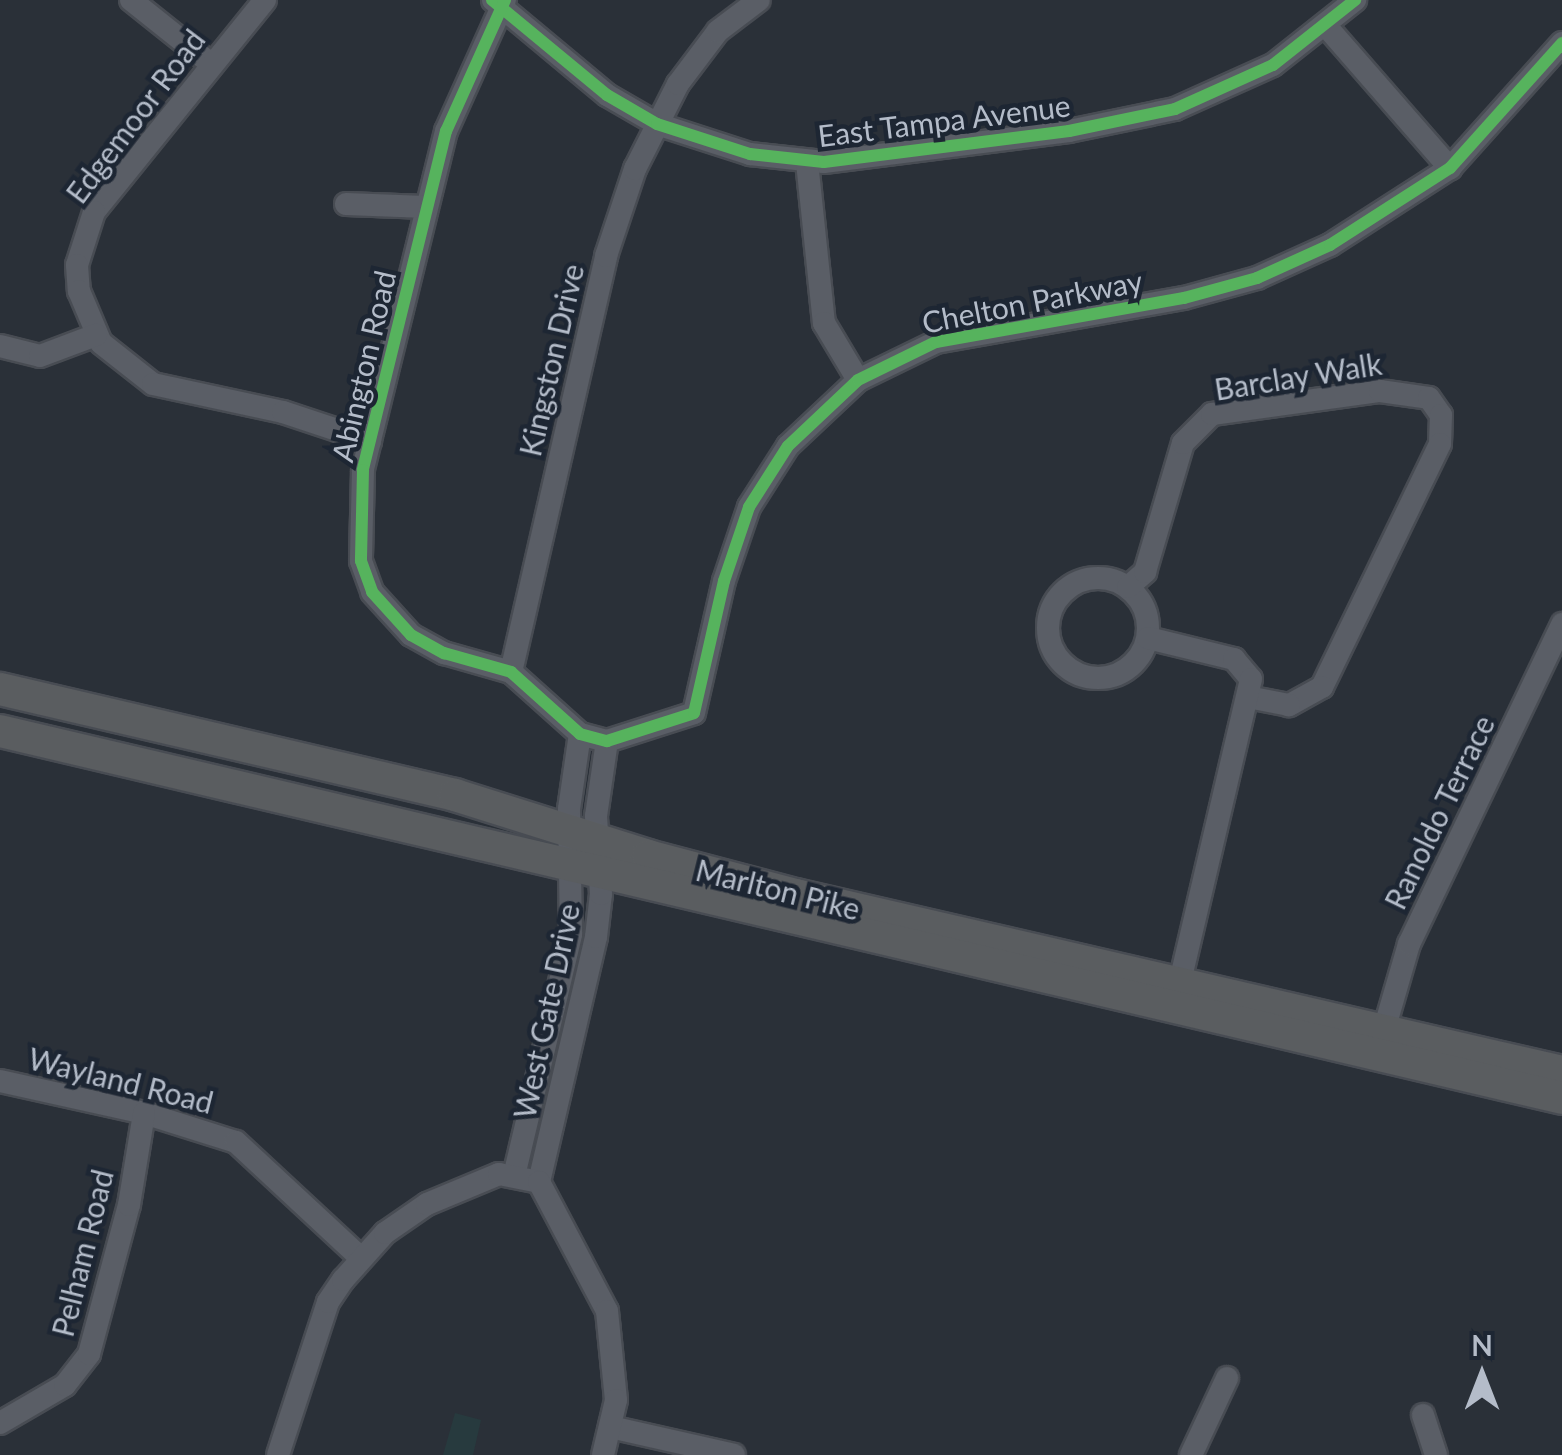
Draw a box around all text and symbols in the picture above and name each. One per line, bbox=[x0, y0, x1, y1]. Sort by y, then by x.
street label: Edgemoor Road bbox=[58, 22, 212, 210]
street label: East Tampa Avenue bbox=[815, 87, 1073, 153]
street label: Kingston Drive bbox=[511, 260, 591, 460]
street label: Chelton Parkway bbox=[919, 262, 1145, 340]
street label: Abington Road bbox=[324, 267, 402, 465]
street label: Barclay Walk bbox=[1211, 345, 1385, 407]
street label: Ranoldo Terrace bbox=[1376, 709, 1502, 915]
street label: Marlton Pike bbox=[692, 851, 864, 927]
street label: West Gate Drive bbox=[506, 900, 586, 1122]
street label: Wayland Road bbox=[25, 1040, 217, 1120]
street label: Pelham Road bbox=[44, 1166, 120, 1340]
north arrow bbox=[1432, 1325, 1532, 1425]
text: N bbox=[1471, 1328, 1493, 1362]

